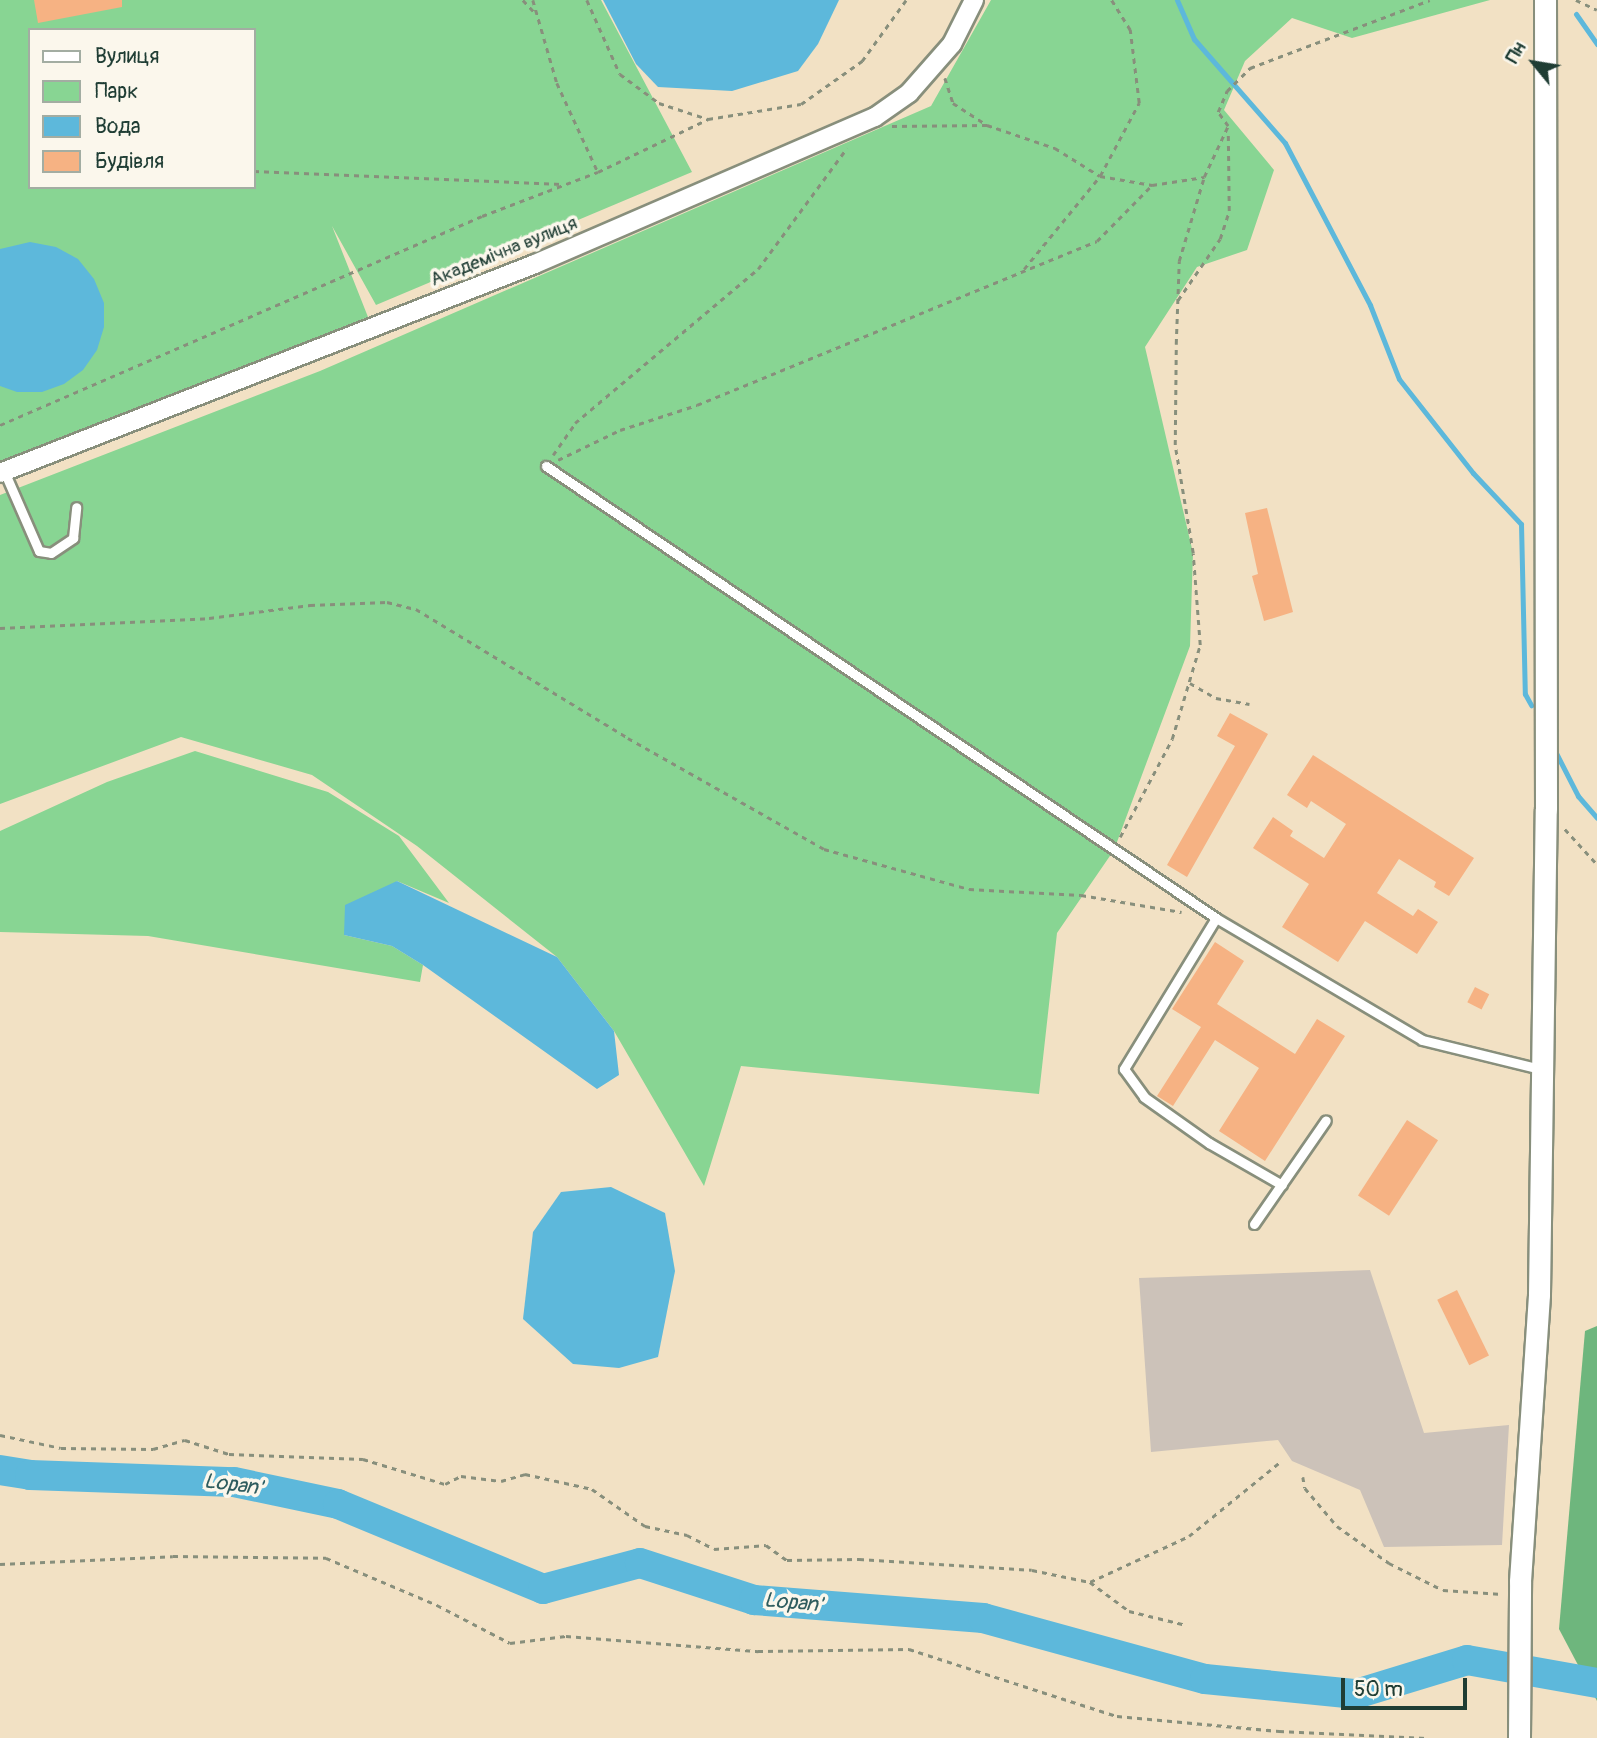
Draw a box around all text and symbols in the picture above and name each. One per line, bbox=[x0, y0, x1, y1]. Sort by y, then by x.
legend bbox=[28, 28, 256, 189]
north arrow bbox=[1499, 28, 1569, 98]
text: Пн bbox=[1500, 37, 1531, 68]
text: Вулиця bbox=[95, 43, 159, 70]
text: Парк bbox=[95, 78, 138, 105]
text: Вода bbox=[95, 113, 141, 140]
text: Будівля bbox=[95, 148, 164, 175]
street label: Академічна вулиця bbox=[427, 212, 581, 292]
water label: Lopan' bbox=[202, 1469, 264, 1501]
water label: Lopan' bbox=[763, 1588, 823, 1618]
scale bar bbox=[1345, 1664, 1471, 1708]
text: 50 m bbox=[1354, 1676, 1403, 1703]

